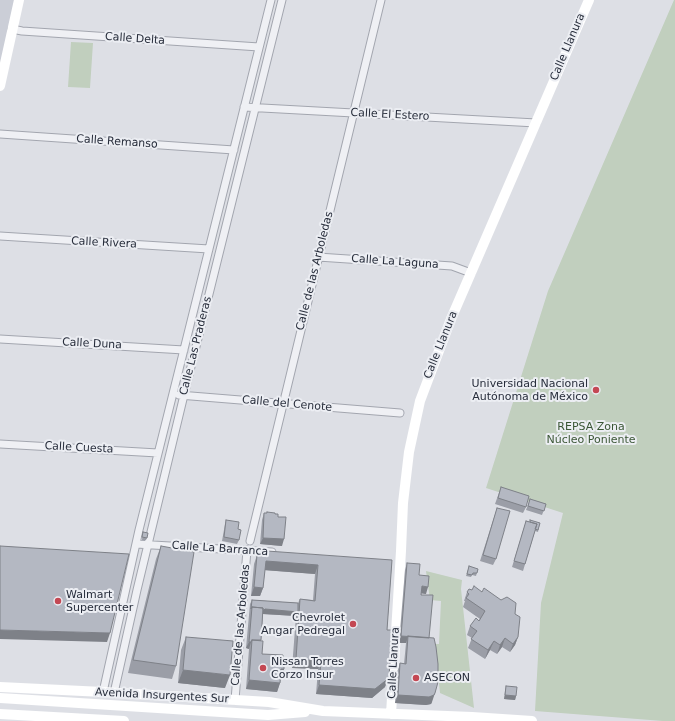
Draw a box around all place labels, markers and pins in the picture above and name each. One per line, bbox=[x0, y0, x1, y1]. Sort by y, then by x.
place label: Universidad Nacional Autónoma de México bbox=[472, 377, 588, 403]
marker: Universidad Nacional Autónoma de México bbox=[591, 385, 601, 395]
place label: Walmart Supercenter bbox=[66, 588, 133, 614]
marker: Walmart Supercenter bbox=[53, 596, 63, 606]
place label: Chevrolet Angar Pedregal bbox=[261, 611, 345, 637]
marker: Chevrolet Angar Pedregal bbox=[348, 619, 358, 629]
place label: Nissan Torres Corzo Insur bbox=[271, 655, 344, 681]
marker: Nissan Torres Corzo Insur bbox=[258, 663, 268, 673]
place label: ASECON bbox=[424, 671, 470, 685]
marker: ASECON bbox=[411, 673, 421, 683]

